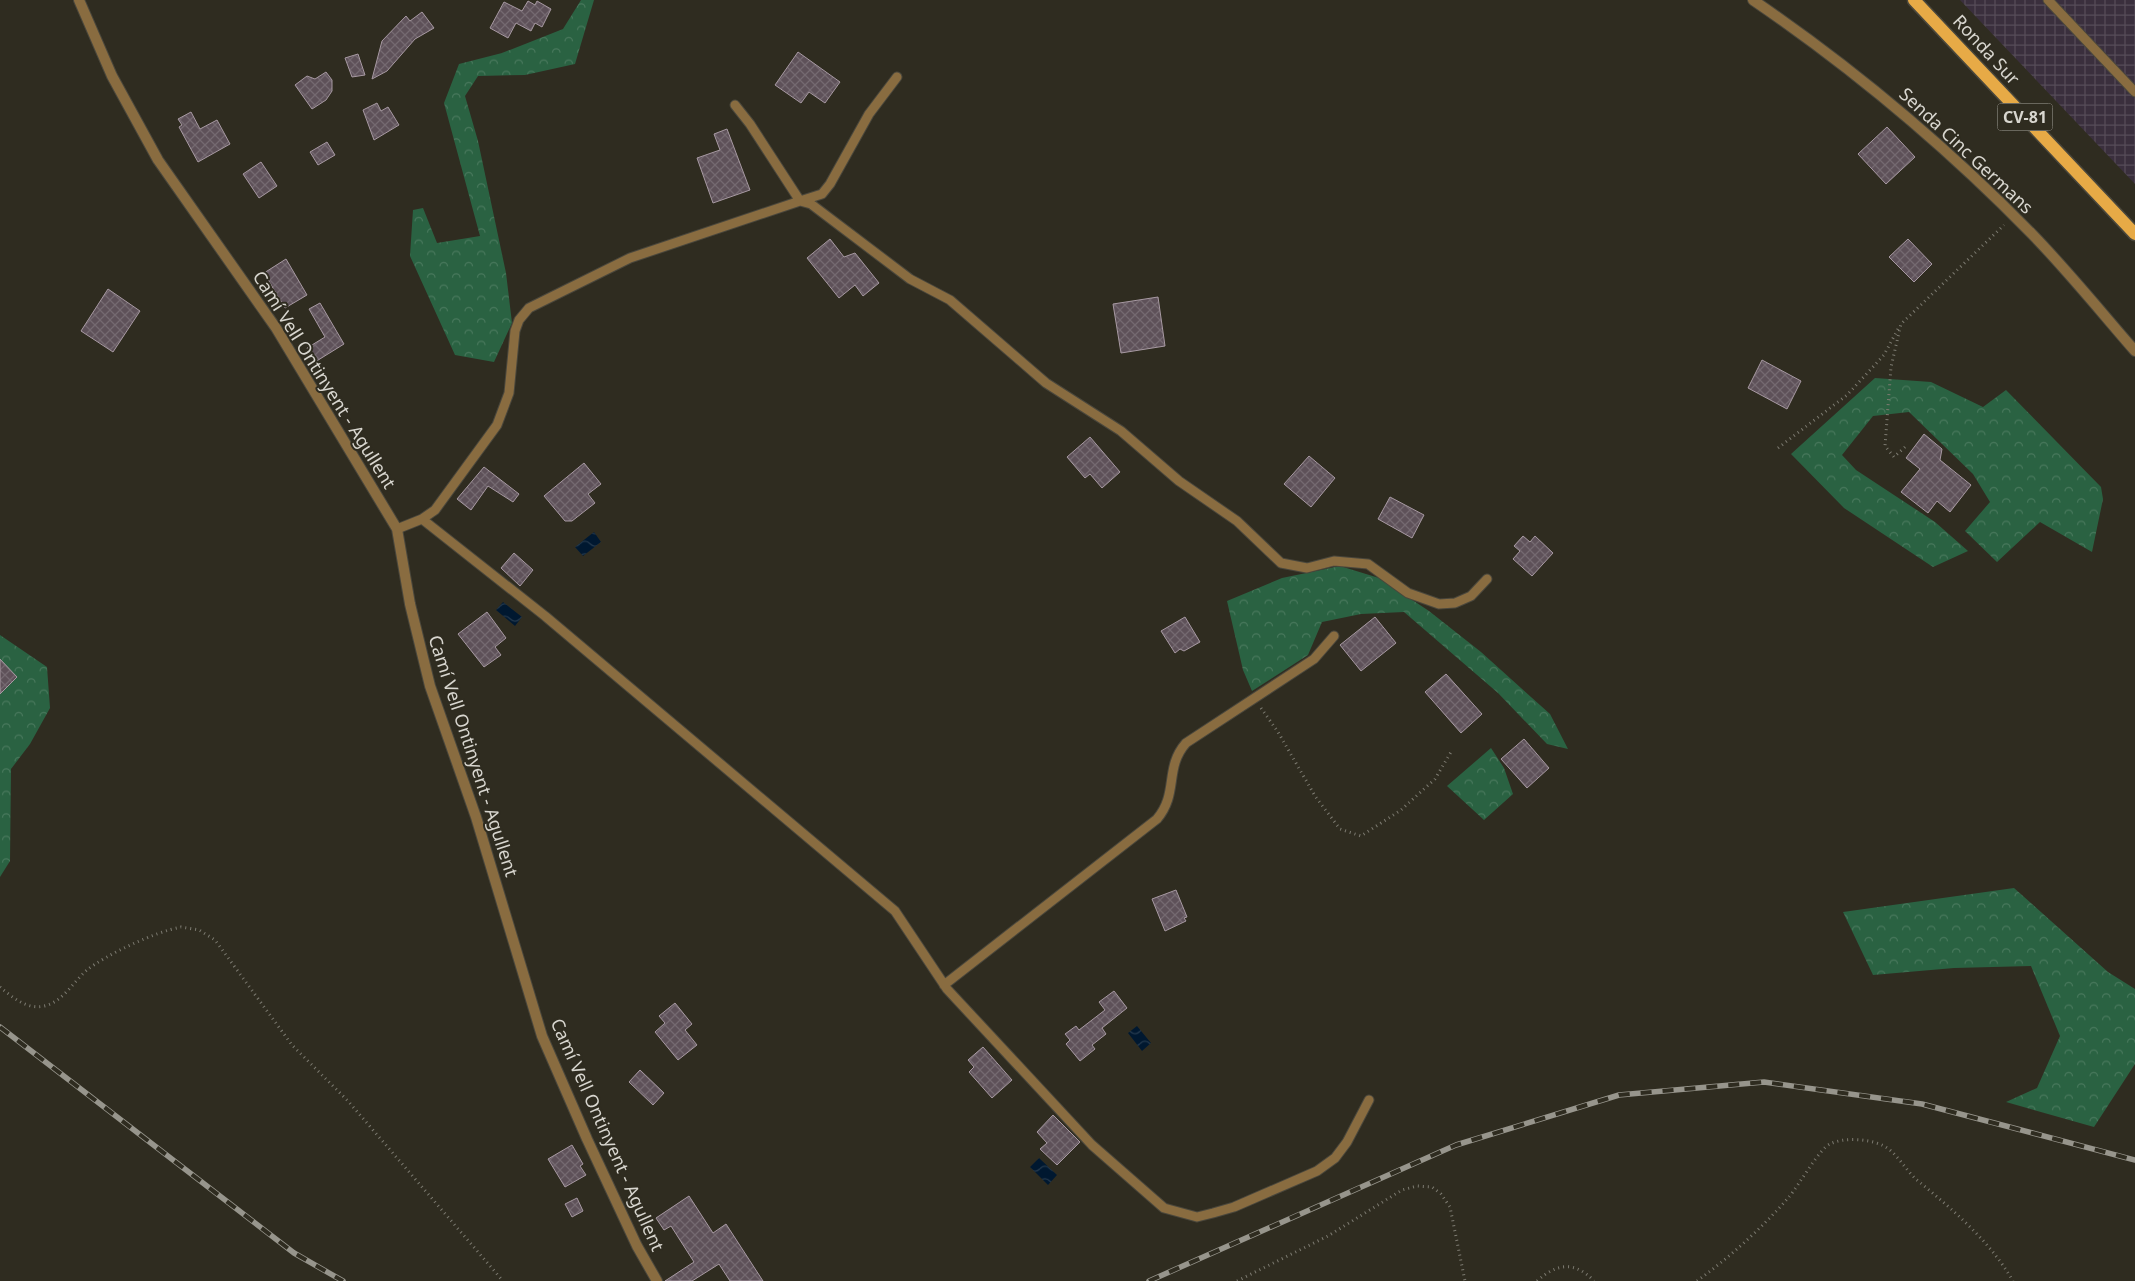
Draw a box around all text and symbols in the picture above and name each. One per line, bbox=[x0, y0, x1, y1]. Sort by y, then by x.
street label: Ronda Sur bbox=[1948, 9, 2026, 90]
street label: Senda Cinc Germans bbox=[1895, 82, 2039, 219]
road number: CV-81 bbox=[1998, 104, 2052, 130]
street label: Camí Vell Ontinyent - Agullent bbox=[248, 266, 402, 493]
street label: Camí Vell Ontinyent - Agullent bbox=[424, 632, 525, 880]
street label: Camí Vell Ontinyent - Agullent bbox=[546, 1014, 670, 1255]

